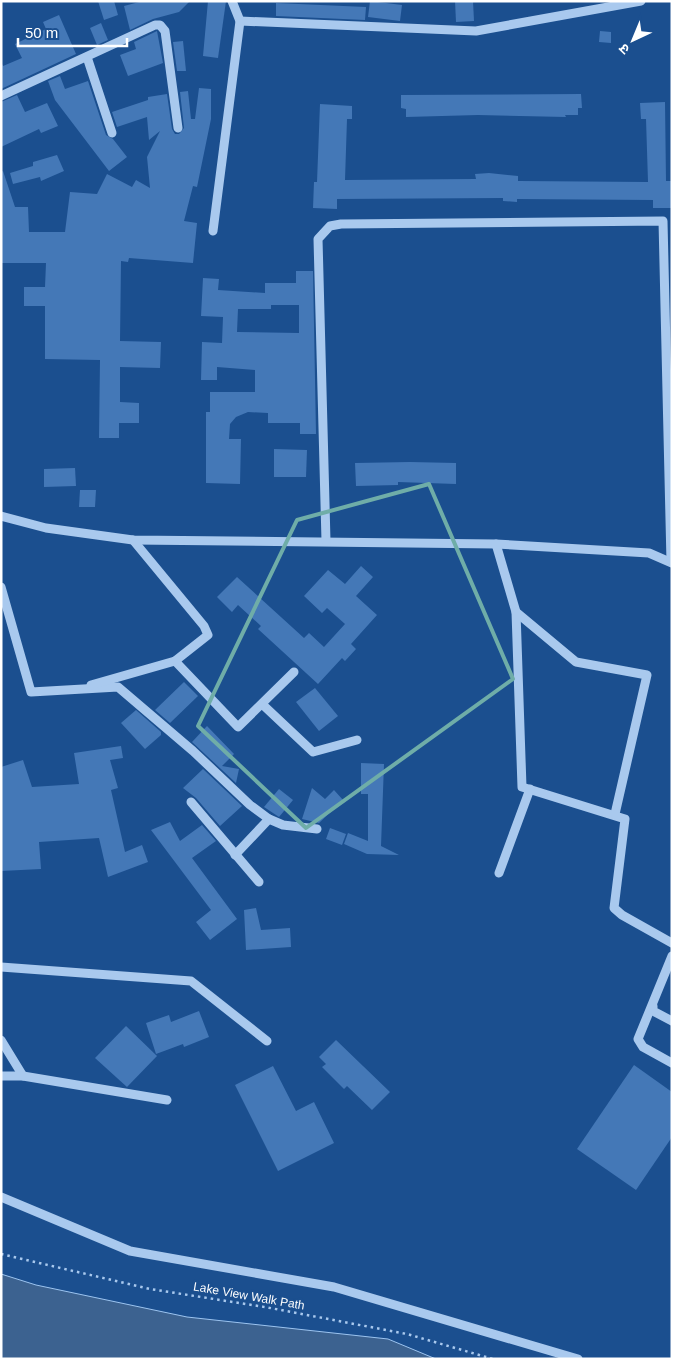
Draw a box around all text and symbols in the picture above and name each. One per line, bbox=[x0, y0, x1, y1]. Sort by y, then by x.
scale bar bbox=[18, 15, 126, 47]
north arrow bbox=[608, 15, 658, 65]
text: 50 m bbox=[25, 24, 58, 41]
text: उ bbox=[615, 40, 632, 58]
street label: Lake View Walk Path bbox=[192, 1279, 306, 1313]

